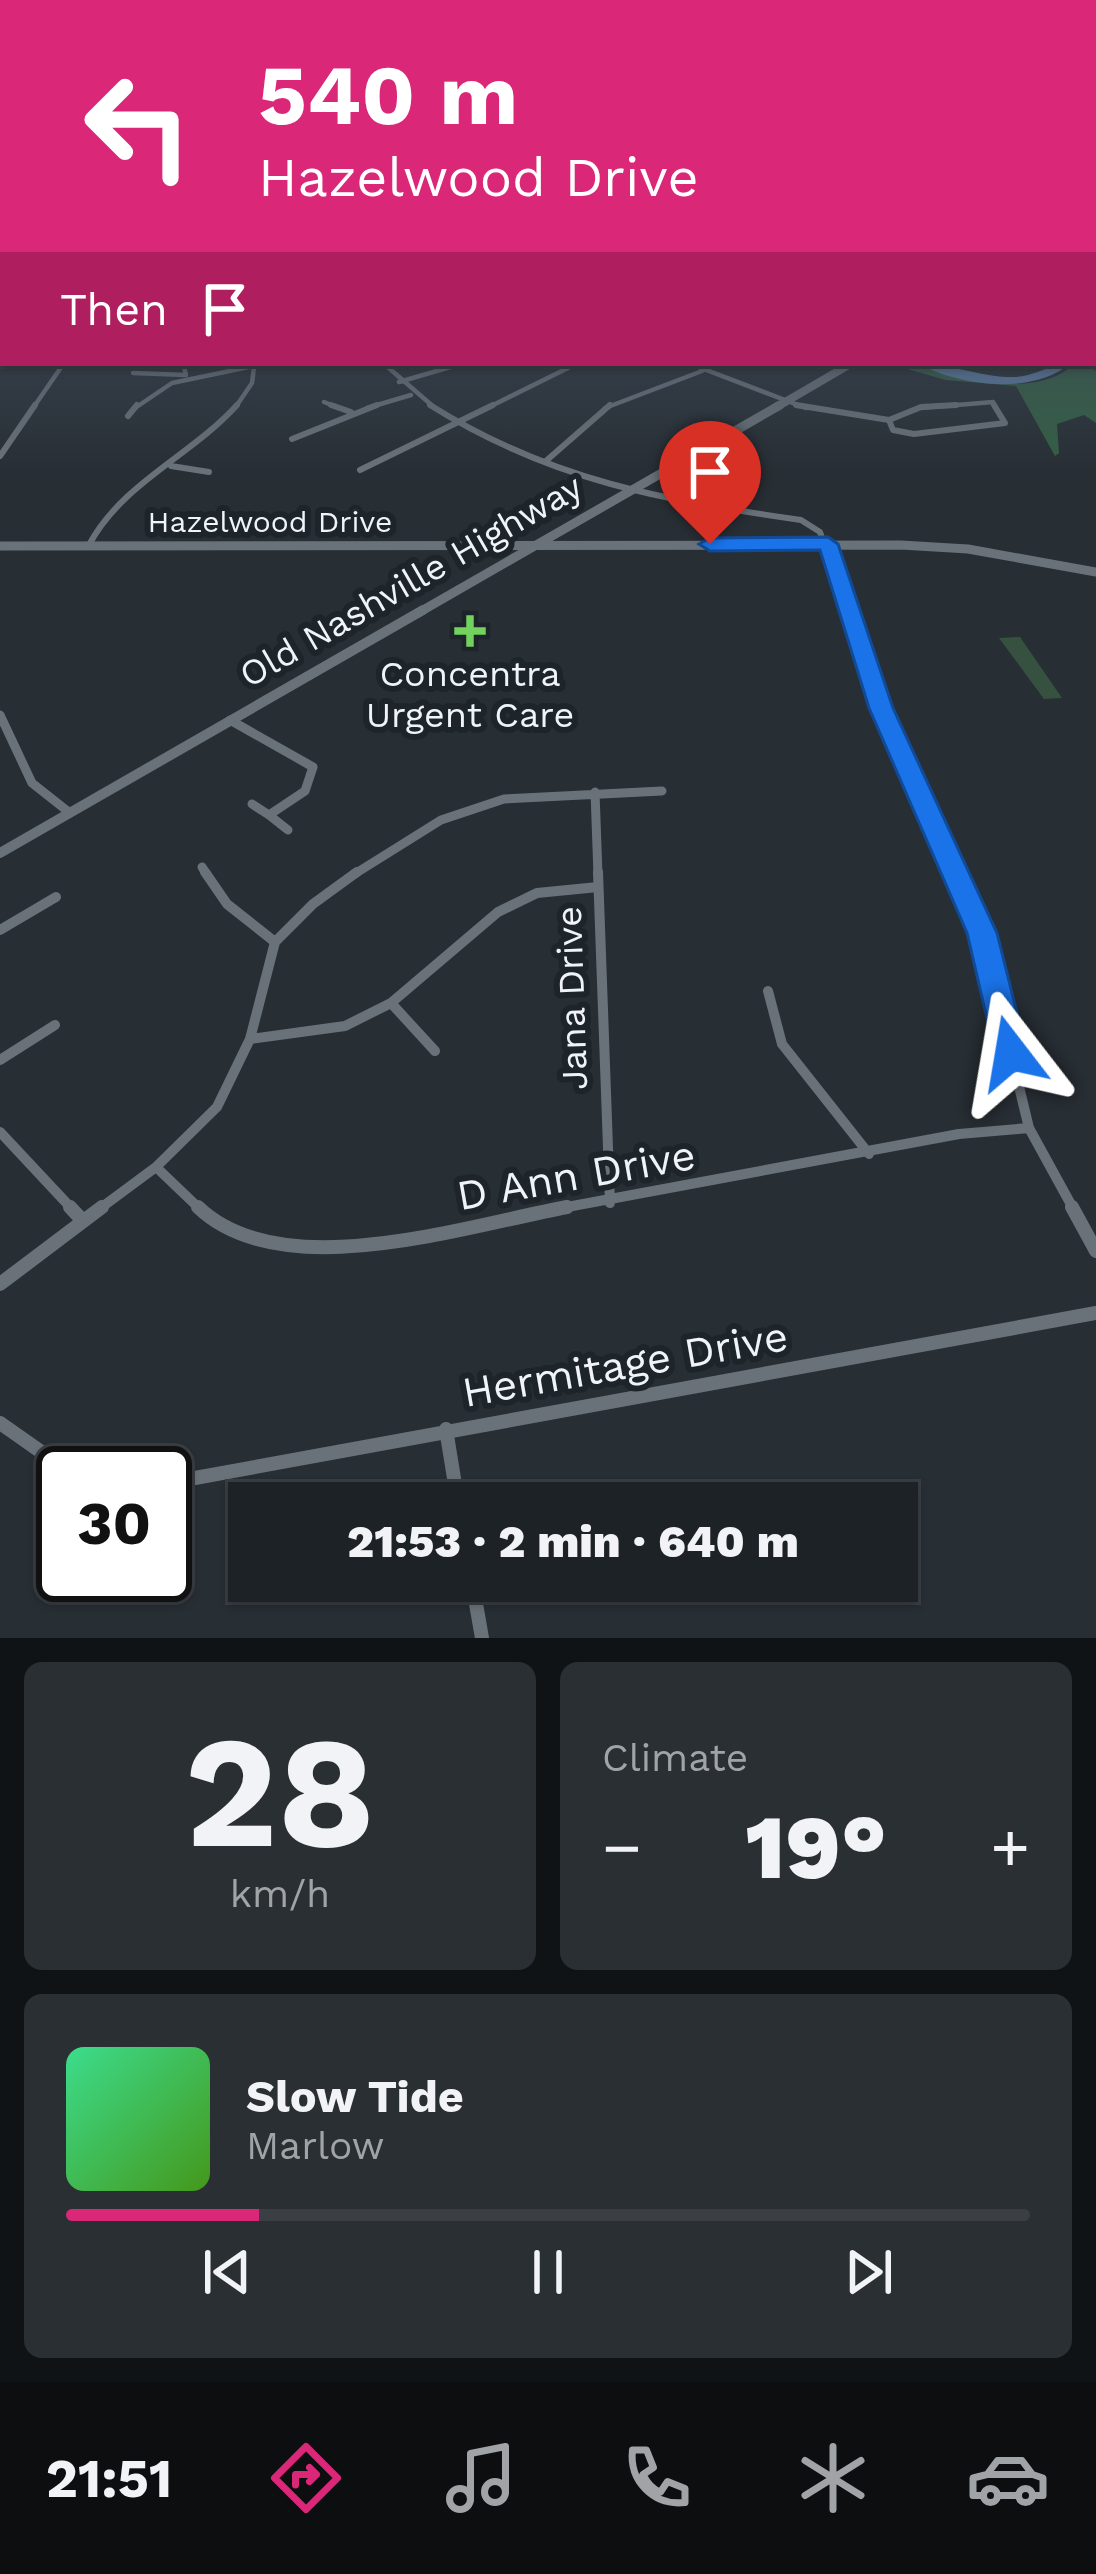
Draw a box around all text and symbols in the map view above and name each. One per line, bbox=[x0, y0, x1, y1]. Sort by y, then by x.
text: 540 m bbox=[258, 46, 518, 144]
icon: left bbox=[60, 48, 216, 204]
text: Hazelwood Drive bbox=[258, 146, 699, 209]
icon: arrive bbox=[192, 276, 258, 342]
text: Then bbox=[60, 283, 168, 336]
pin bbox=[659, 421, 761, 544]
icon: arrive bbox=[677, 439, 743, 505]
street label: Old Nashville Highway bbox=[232, 466, 590, 696]
street label: Hazelwood Drive bbox=[148, 504, 392, 539]
marker: Concentra Urgent Care bbox=[454, 615, 486, 647]
place label: Concentra Urgent Care bbox=[366, 653, 574, 736]
street label: Jana Drive bbox=[548, 905, 596, 1091]
position arrow bbox=[948, 990, 1074, 1116]
street label: D Ann Drive bbox=[453, 1130, 699, 1220]
street label: Hermitage Drive bbox=[458, 1311, 792, 1417]
speed limit sign: 30 bbox=[36, 1446, 192, 1602]
text: 21:53 · 2 min · 640 m bbox=[347, 1515, 799, 1568]
text: 28 bbox=[185, 1701, 375, 1884]
text: Climate bbox=[602, 1735, 748, 1780]
text: 19° bbox=[745, 1794, 887, 1900]
text: − bbox=[602, 1809, 642, 1886]
text: + bbox=[990, 1809, 1030, 1886]
text: km/h bbox=[230, 1871, 330, 1916]
text: Slow Tide bbox=[246, 2070, 464, 2123]
text: Marlow bbox=[246, 2123, 384, 2168]
icon: previous bbox=[194, 2239, 260, 2305]
icon: pause bbox=[515, 2239, 581, 2305]
icon: next bbox=[836, 2239, 902, 2305]
icon: directions bbox=[264, 2436, 348, 2520]
icon: music bbox=[439, 2436, 523, 2520]
icon: phone bbox=[615, 2436, 699, 2520]
icon: climate bbox=[791, 2436, 875, 2520]
icon: car bbox=[966, 2436, 1050, 2520]
text: 21:51 bbox=[46, 2447, 172, 2510]

